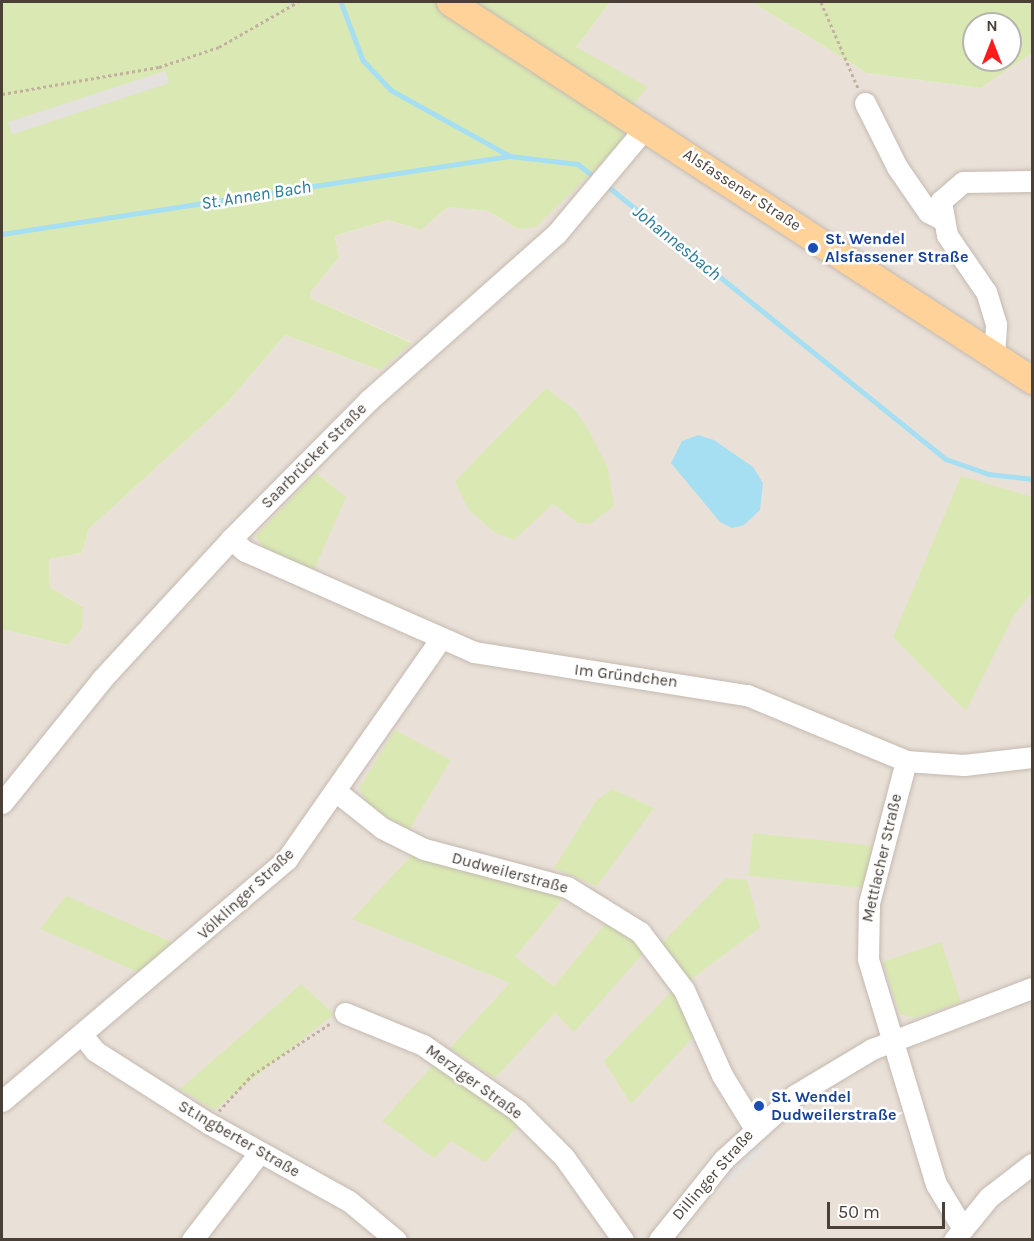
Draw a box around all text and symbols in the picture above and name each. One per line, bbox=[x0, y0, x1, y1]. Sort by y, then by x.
north arrow bbox=[962, 12, 1022, 72]
text: N bbox=[986, 16, 998, 35]
street label: Alsfassener Straße bbox=[679, 145, 805, 235]
water label: St. Annen Bach bbox=[200, 176, 312, 214]
water label: Johannesbach bbox=[629, 201, 725, 285]
place label: St. Wendel Alsfassener Straße bbox=[825, 229, 968, 267]
marker: St. Wendel Alsfassener Straße bbox=[806, 241, 820, 255]
street label: Saarbrücker Straße bbox=[257, 399, 371, 513]
street label: Im Gründchen bbox=[573, 660, 679, 692]
street label: Mettlacher Straße bbox=[858, 792, 906, 924]
street label: Völklinger Straße bbox=[194, 844, 298, 944]
street label: Dudweilerstraße bbox=[450, 848, 570, 898]
street label: Merziger Straße bbox=[422, 1040, 526, 1124]
place label: St. Wendel Dudweilerstraße bbox=[771, 1087, 897, 1125]
street label: St.Ingberter Straße bbox=[175, 1096, 303, 1182]
marker: St. Wendel Dudweilerstraße bbox=[752, 1099, 766, 1113]
street label: Dillinger Straße bbox=[668, 1126, 758, 1224]
scale bar bbox=[830, 1190, 948, 1228]
text: 50 m bbox=[838, 1201, 880, 1223]

